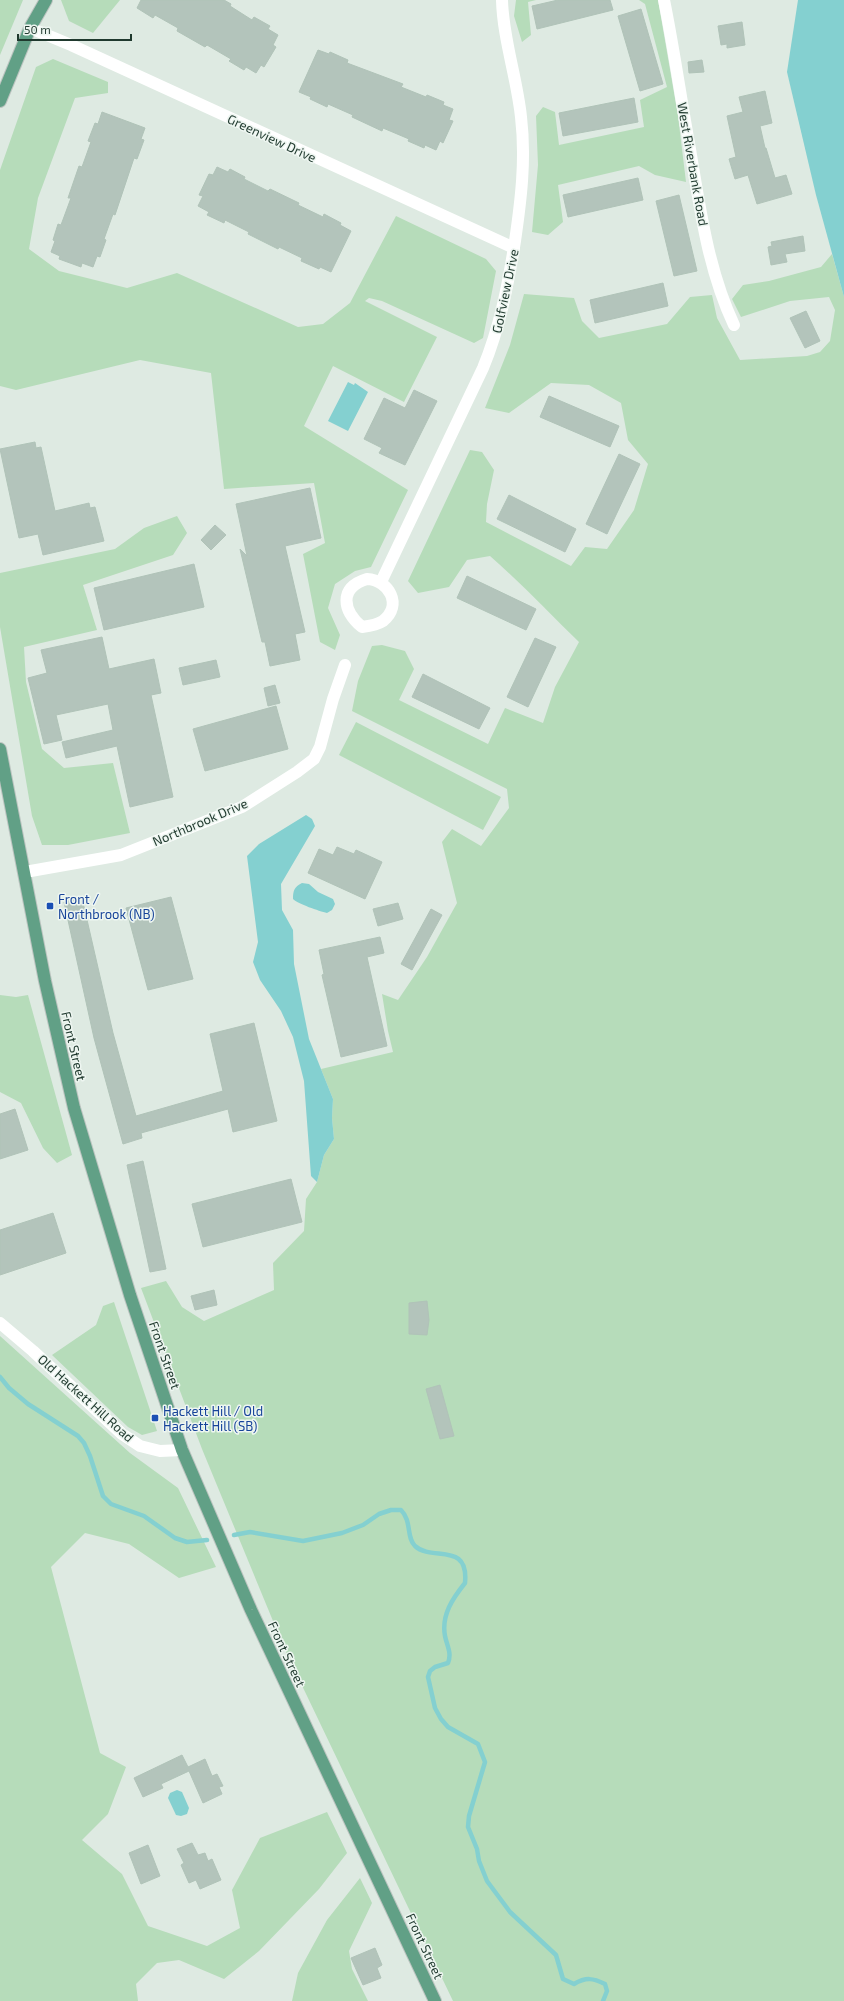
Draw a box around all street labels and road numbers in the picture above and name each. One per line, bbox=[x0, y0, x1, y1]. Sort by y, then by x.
street label: West Riverbank Road bbox=[674, 101, 712, 227]
street label: Greenview Drive bbox=[225, 110, 319, 166]
street label: Golfview Drive bbox=[488, 247, 522, 335]
street label: Northbrook Drive bbox=[150, 795, 250, 849]
street label: Front Street bbox=[58, 1010, 90, 1082]
street label: Front Street bbox=[146, 1319, 184, 1391]
street label: Old Hackett Hill Road bbox=[35, 1351, 137, 1445]
street label: Front Street bbox=[265, 1619, 309, 1689]
street label: Front Street bbox=[403, 1911, 447, 1981]

